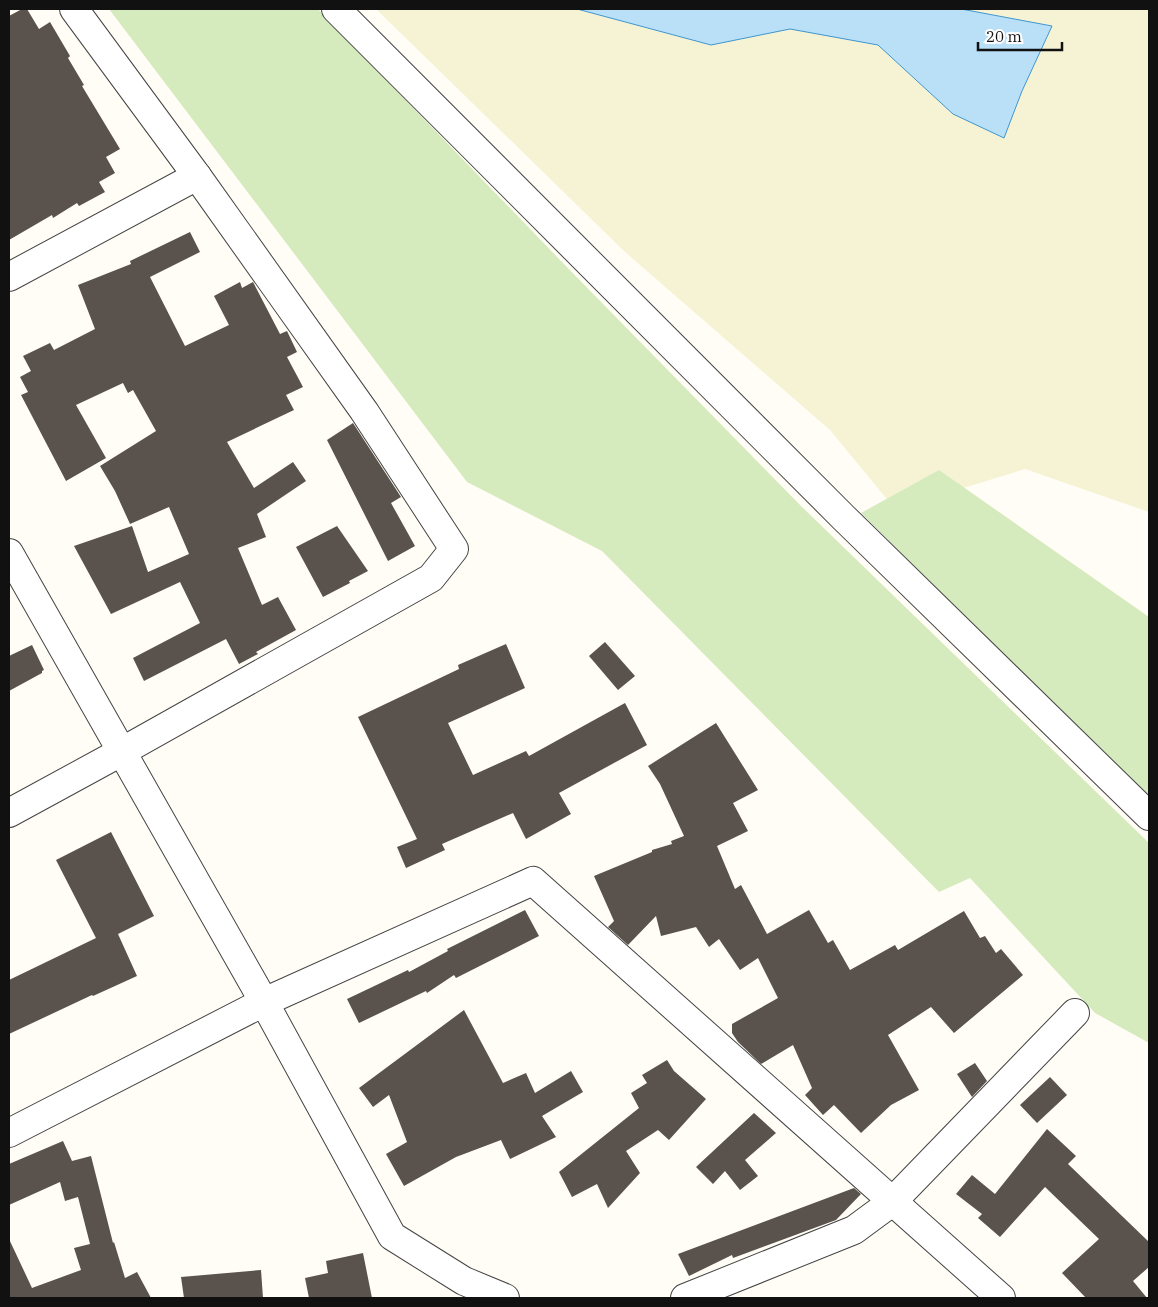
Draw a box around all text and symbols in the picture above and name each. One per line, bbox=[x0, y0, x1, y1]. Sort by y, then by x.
scale bar bbox=[978, 20, 1062, 52]
text: 20 m bbox=[986, 27, 1022, 46]

